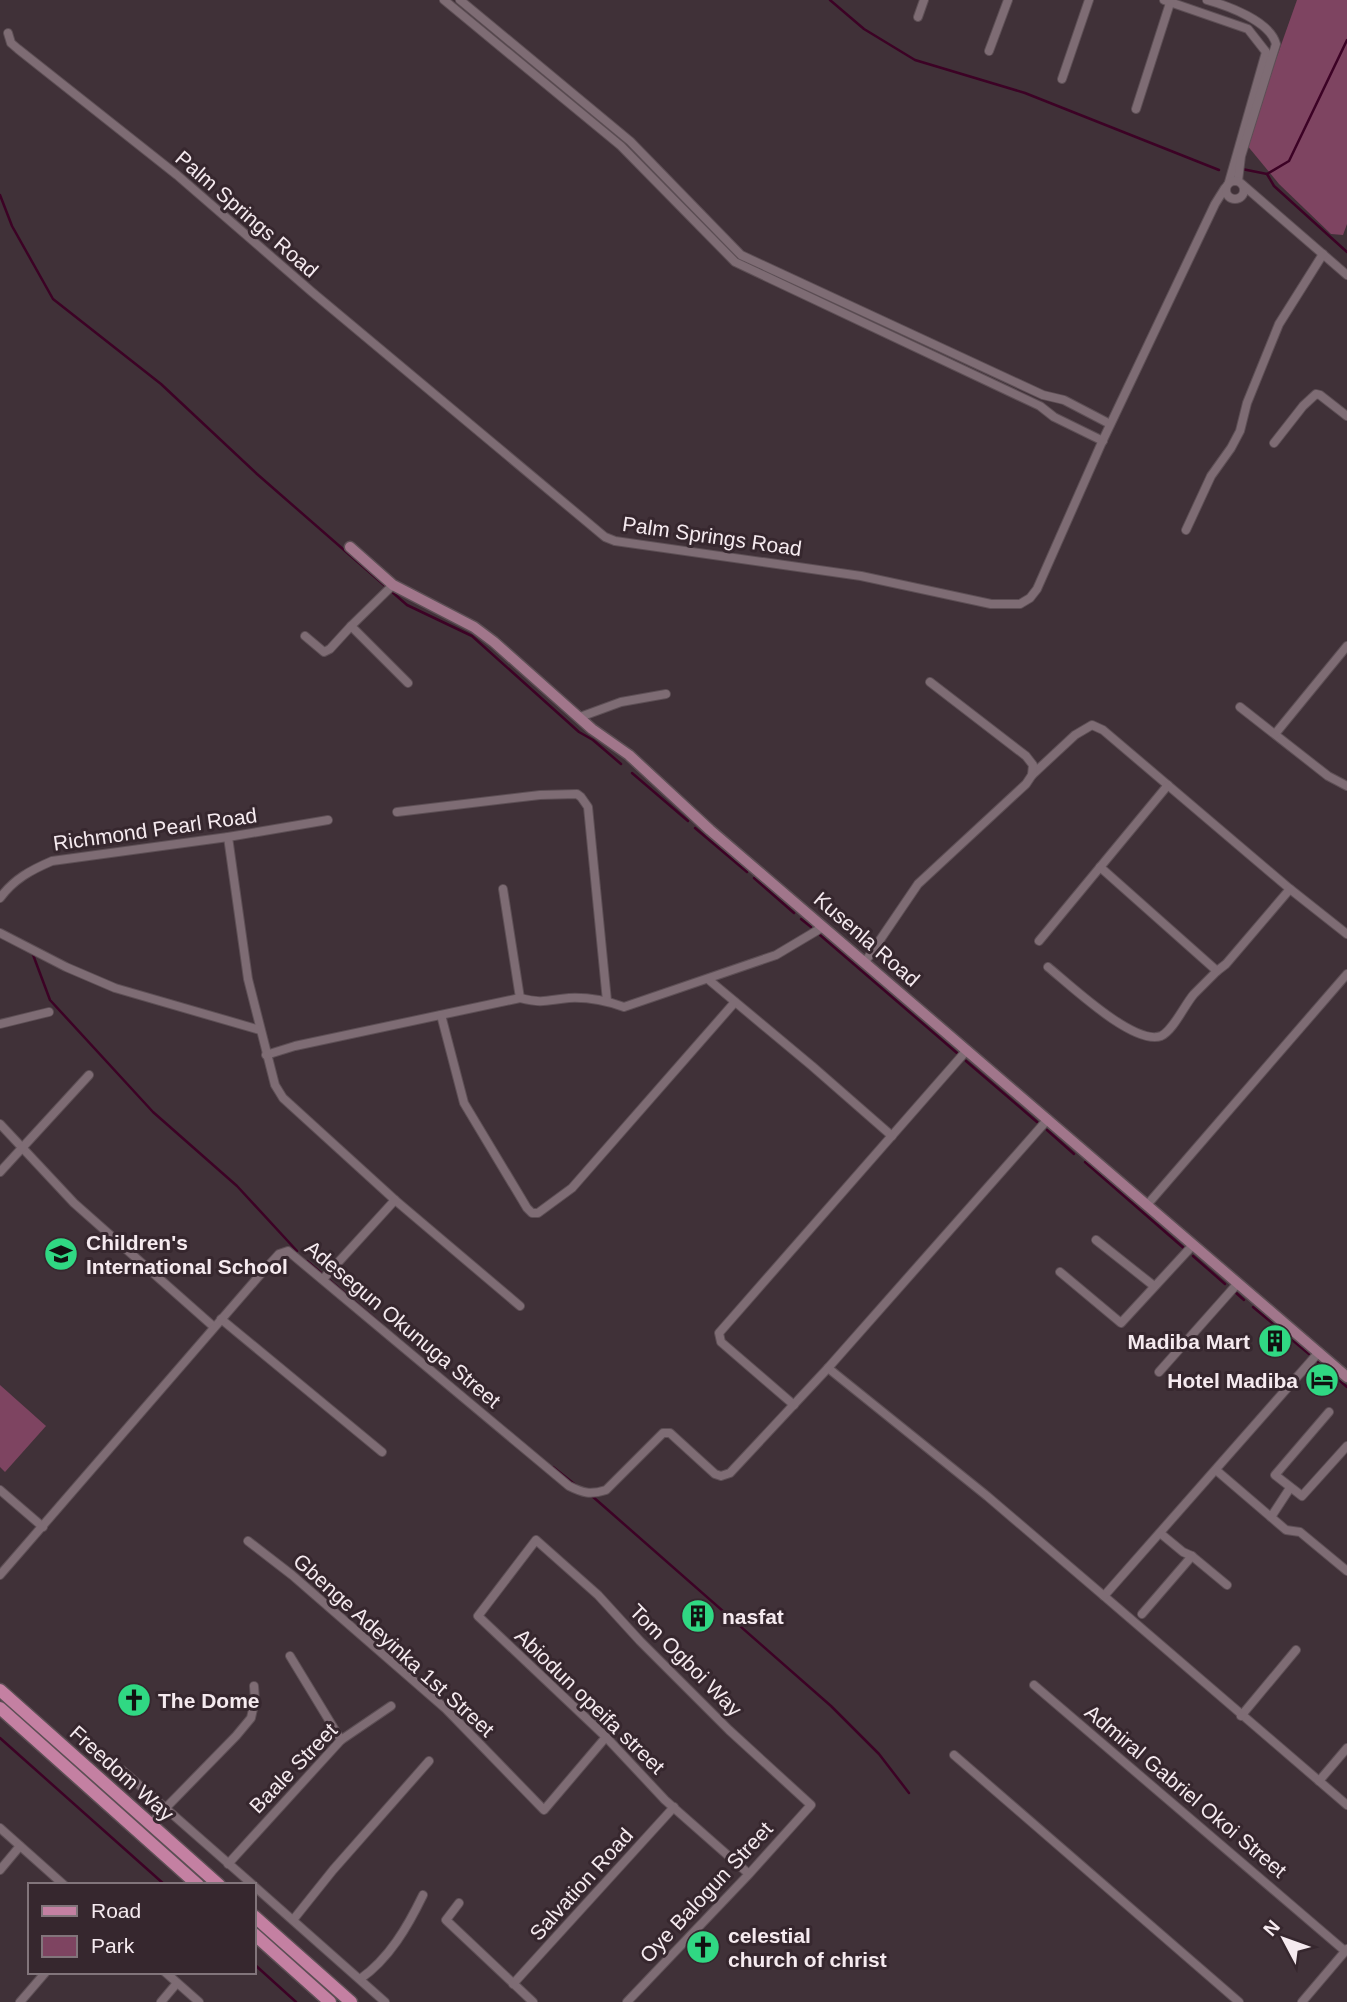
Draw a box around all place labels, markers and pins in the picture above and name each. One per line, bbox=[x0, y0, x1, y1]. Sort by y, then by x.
place label: Children's International School bbox=[86, 1231, 288, 1278]
school or university icon: Children's International School bbox=[42, 1235, 80, 1273]
building icon: Madiba Mart bbox=[1256, 1322, 1294, 1360]
place label: Madiba Mart bbox=[1127, 1330, 1250, 1353]
hotel icon: Hotel Madiba bbox=[1303, 1361, 1341, 1399]
place label: Hotel Madiba bbox=[1167, 1369, 1298, 1392]
building icon: nasfat bbox=[679, 1597, 717, 1635]
place label: nasfat bbox=[722, 1605, 784, 1628]
church icon: The Dome bbox=[115, 1681, 153, 1719]
place label: The Dome bbox=[158, 1689, 260, 1712]
place label: celestial church of christ bbox=[728, 1924, 887, 1971]
church icon: celestial church of christ bbox=[684, 1928, 722, 1966]

